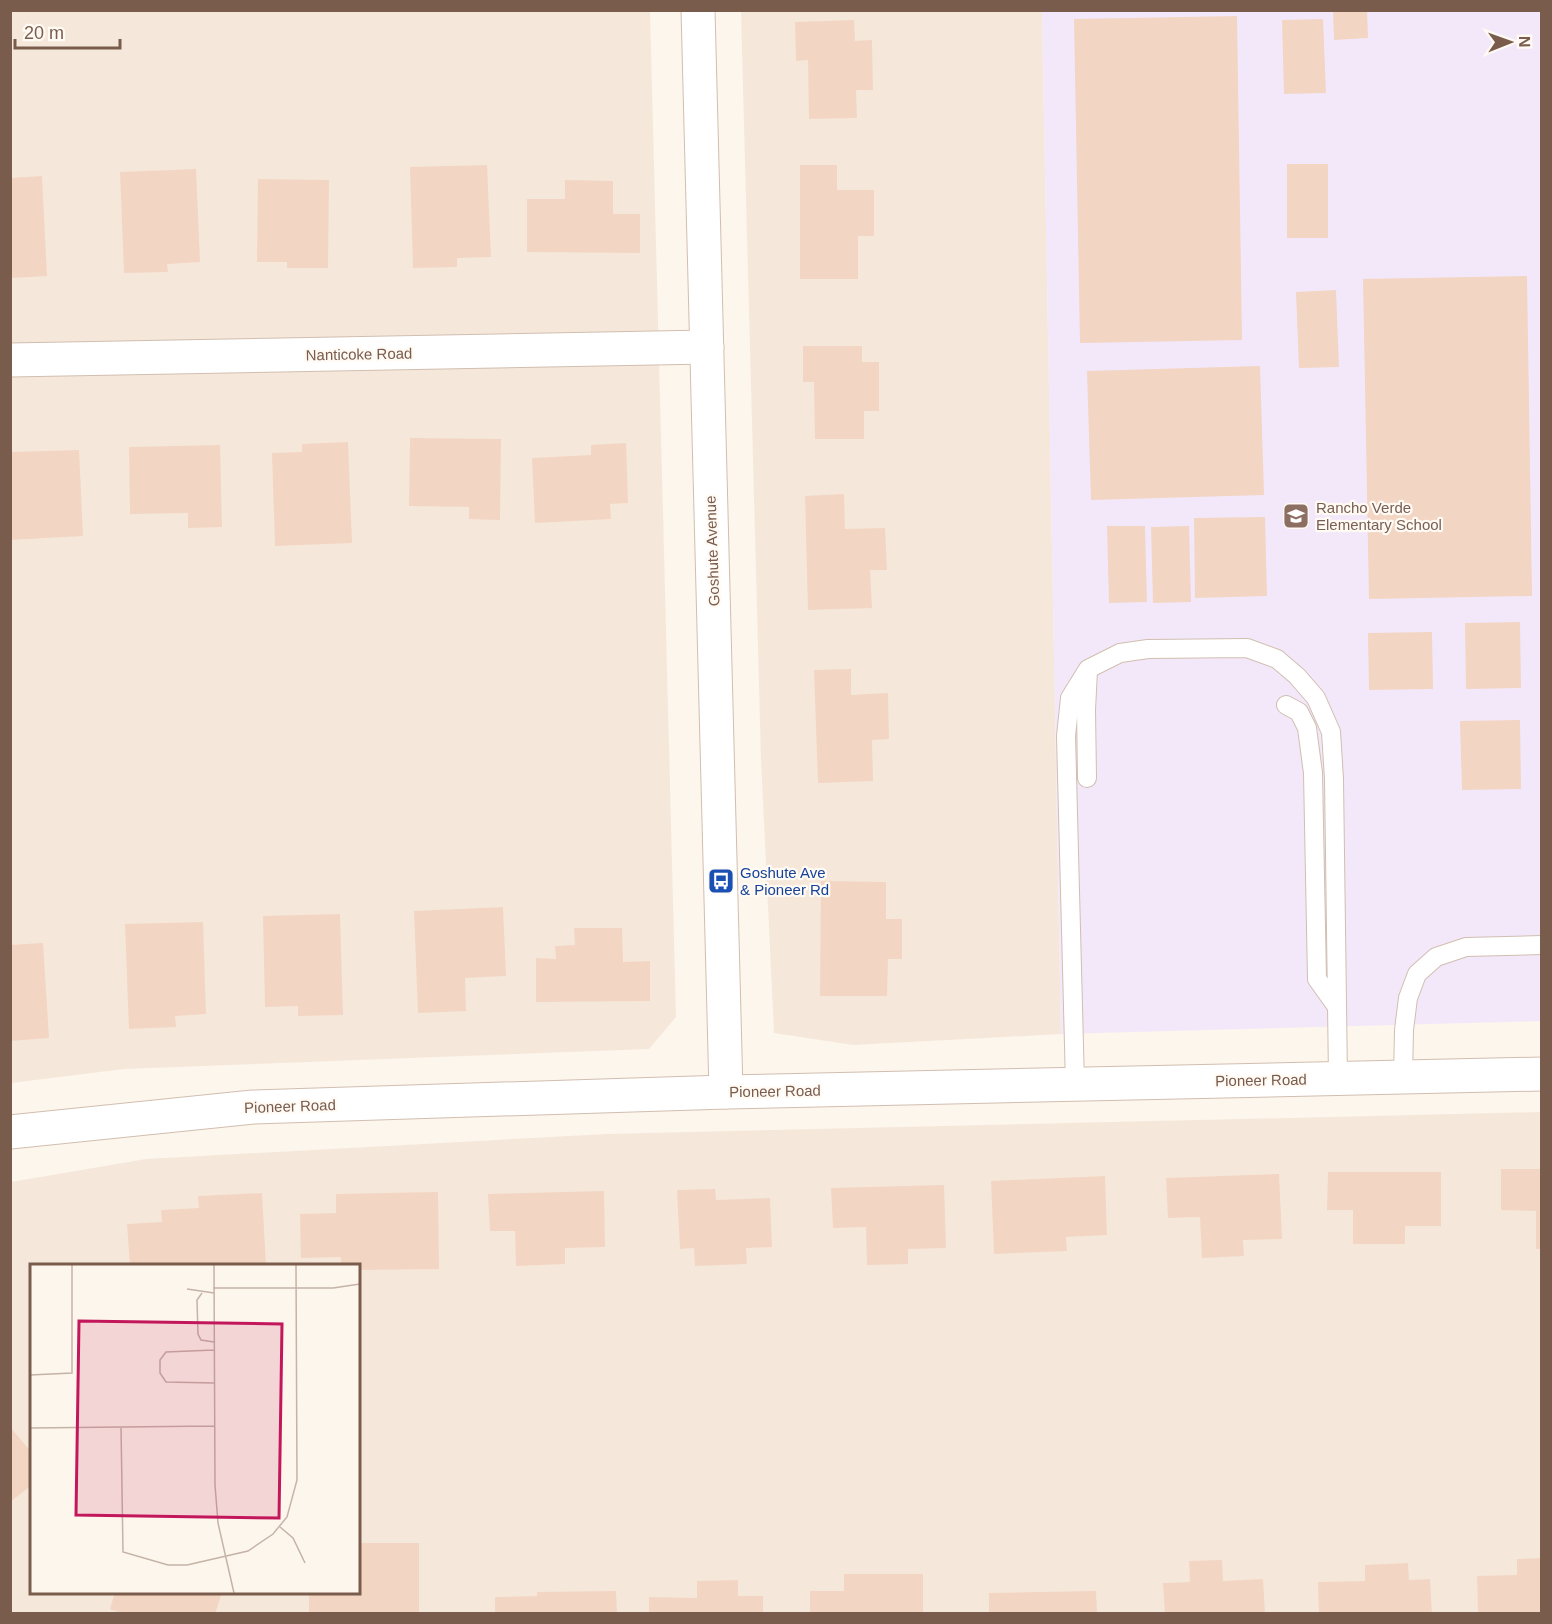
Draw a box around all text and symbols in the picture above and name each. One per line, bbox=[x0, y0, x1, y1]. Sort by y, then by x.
scale bar bbox=[15, 12, 120, 50]
north arrow bbox=[1480, 12, 1540, 72]
text: 20 m bbox=[24, 23, 64, 43]
text: N bbox=[1516, 36, 1533, 48]
street label: Nanticoke Road bbox=[305, 345, 413, 363]
street label: Goshute Avenue bbox=[702, 495, 722, 607]
place label: Rancho Verde Elementary School bbox=[1316, 499, 1442, 533]
school or university icon: Rancho Verde Elementary School bbox=[1281, 501, 1311, 531]
place label: Goshute Ave & Pioneer Rd bbox=[740, 864, 829, 898]
bus stop icon: Goshute Ave & Pioneer Rd bbox=[706, 866, 736, 896]
street label: Pioneer Road bbox=[1215, 1071, 1307, 1089]
street label: Pioneer Road bbox=[729, 1082, 821, 1100]
street label: Pioneer Road bbox=[244, 1096, 336, 1116]
inset map bbox=[30, 1264, 360, 1594]

